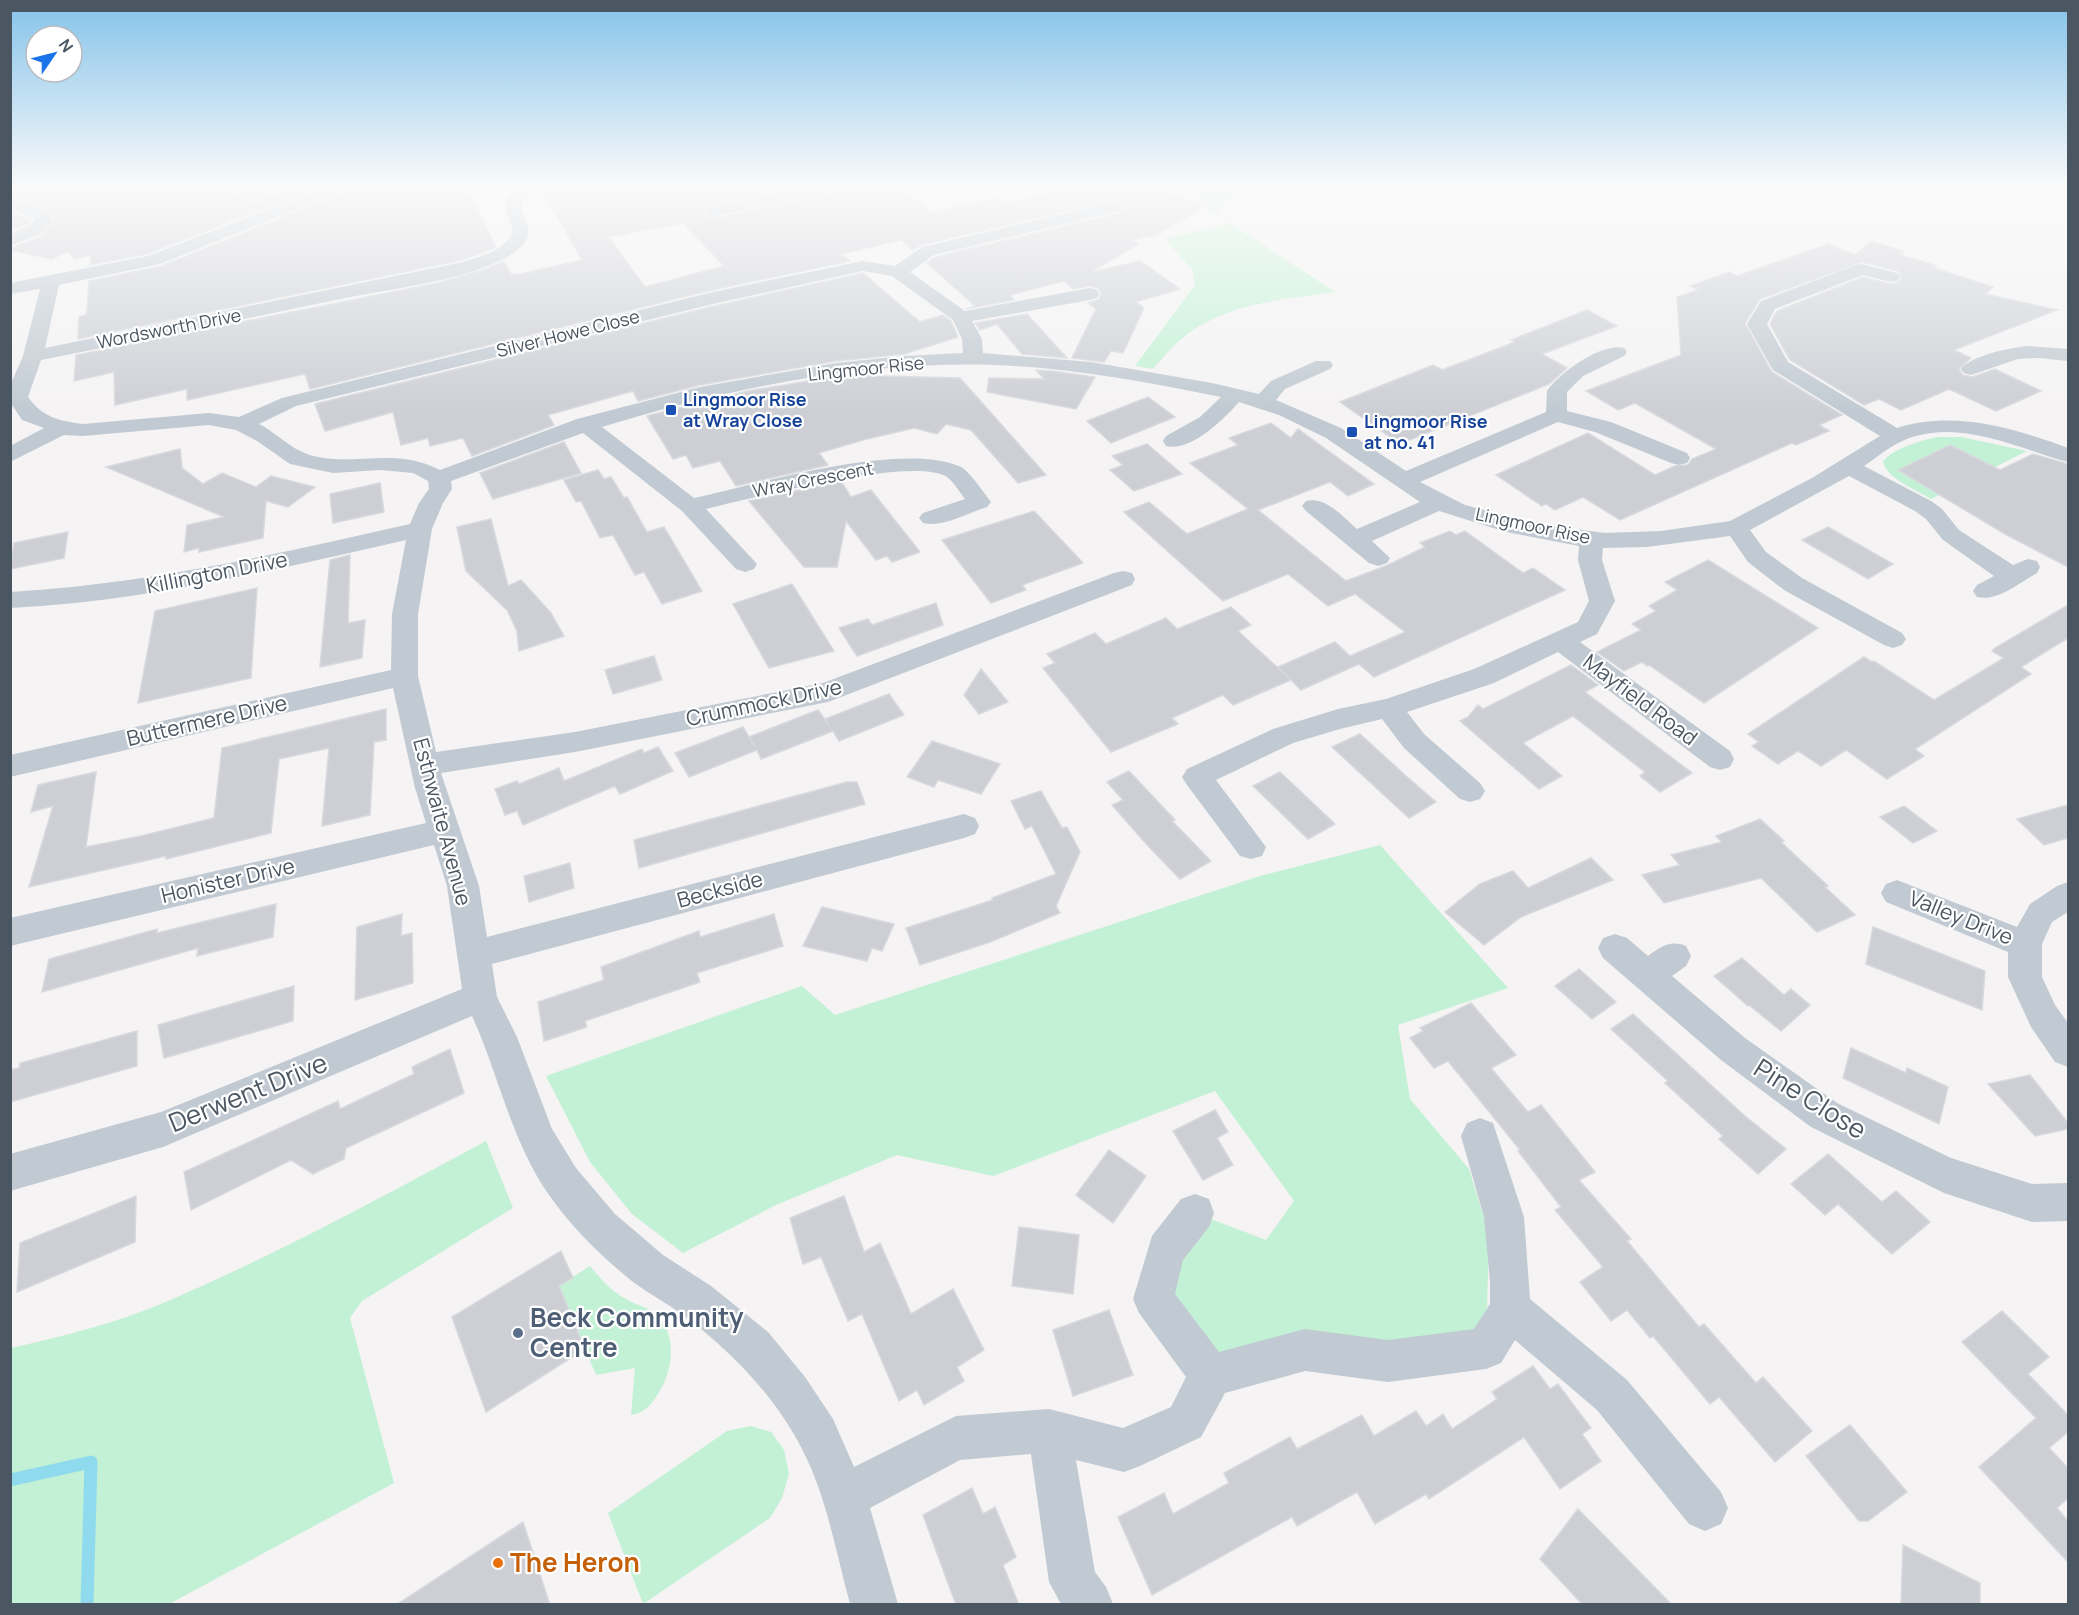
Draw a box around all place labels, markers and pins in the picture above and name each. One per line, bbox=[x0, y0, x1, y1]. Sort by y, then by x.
place label: Lingmoor Rise at Wray Close bbox=[683, 387, 807, 432]
marker: Lingmoor Rise at Wray Close bbox=[664, 403, 678, 417]
place label: Lingmoor Rise at no. 41 bbox=[1364, 409, 1488, 454]
marker: Lingmoor Rise at no. 41 bbox=[1345, 425, 1359, 439]
place label: Beck Community Centre bbox=[530, 1299, 744, 1365]
marker: Beck Community Centre bbox=[511, 1326, 525, 1340]
place label: The Heron bbox=[510, 1544, 640, 1580]
marker: The Heron bbox=[491, 1556, 505, 1570]

